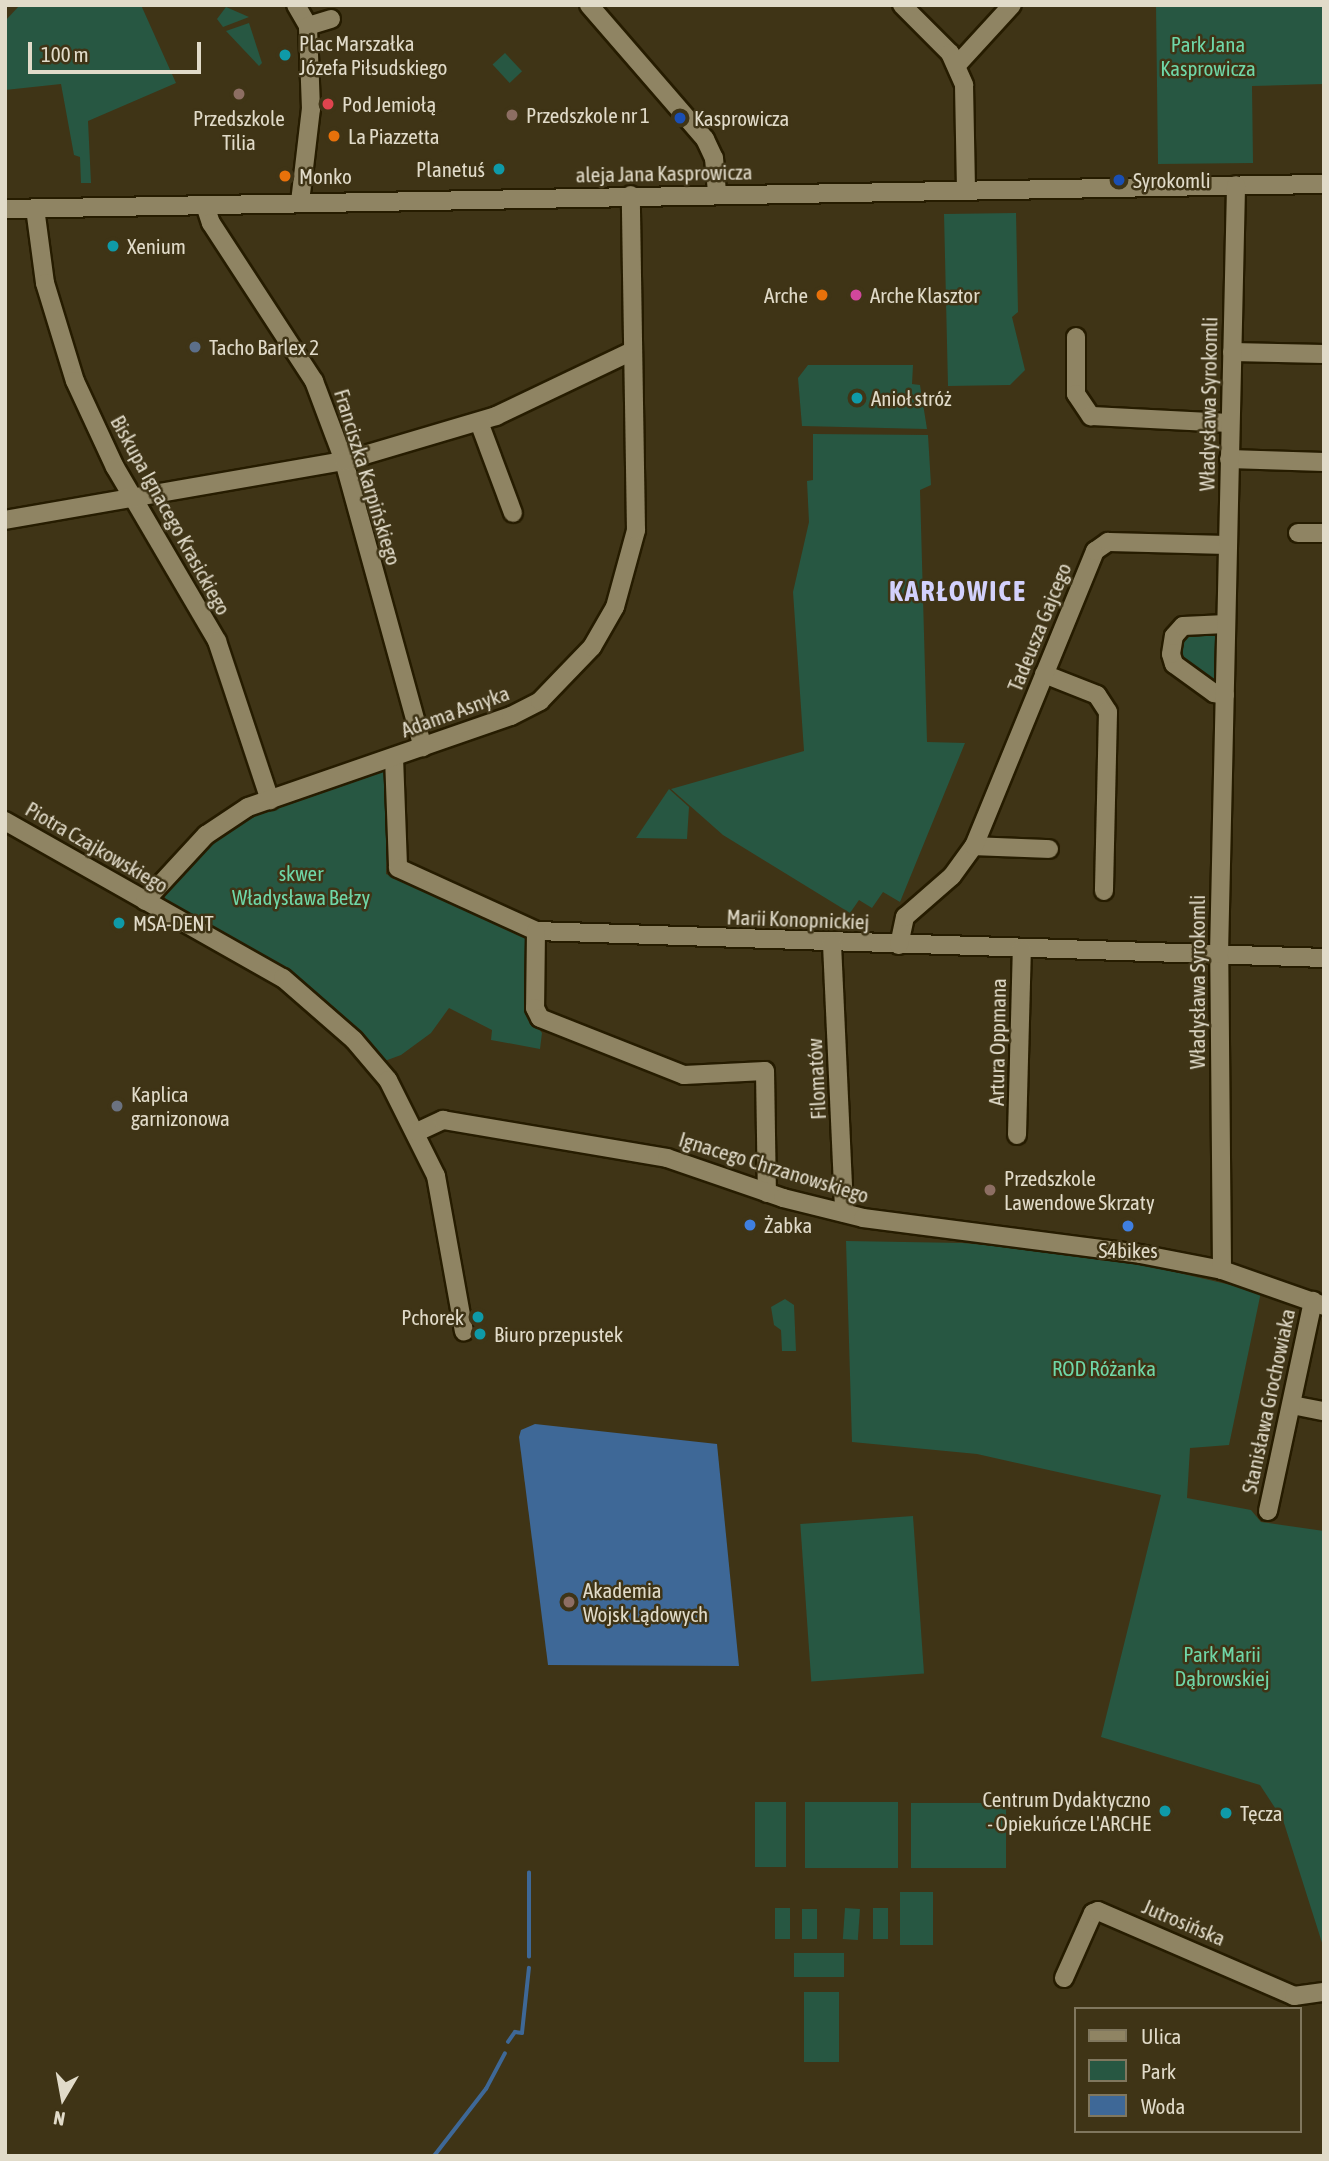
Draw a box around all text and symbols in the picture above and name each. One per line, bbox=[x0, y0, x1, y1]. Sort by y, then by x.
scale bar bbox=[32, 28, 205, 72]
place label: Plac Marszałka Józefa Piłsudskiego bbox=[299, 30, 447, 80]
park label: Park Jana Kasprowicza bbox=[1160, 31, 1256, 81]
text: 100 m bbox=[41, 42, 89, 66]
marker: Plac Marszałka Józefa Piłsudskiego bbox=[277, 47, 293, 63]
marker: Przedszkole Tilia bbox=[231, 86, 247, 102]
place label: Pod Jemiołą bbox=[342, 91, 436, 117]
marker: Pod Jemiołą bbox=[320, 96, 336, 112]
place label: Przedszkole nr 1 bbox=[526, 102, 650, 128]
place label: Przedszkole Tilia bbox=[193, 105, 285, 155]
place label: Kasprowicza bbox=[694, 105, 789, 131]
marker: Przedszkole nr 1 bbox=[504, 107, 520, 123]
marker: Kasprowicza bbox=[672, 110, 688, 126]
place label: La Piazzetta bbox=[348, 123, 440, 149]
marker: La Piazzetta bbox=[326, 128, 342, 144]
place label: Planetuś bbox=[416, 156, 485, 182]
street label: aleja Jana Kasprowicza bbox=[575, 159, 753, 187]
marker: Planetuś bbox=[491, 161, 507, 177]
place label: Monko bbox=[299, 163, 352, 189]
place label: Syrokomli bbox=[1133, 167, 1211, 193]
marker: Monko bbox=[277, 168, 293, 184]
marker: Syrokomli bbox=[1111, 172, 1127, 188]
place label: Xenium bbox=[127, 233, 186, 259]
marker: Xenium bbox=[105, 238, 121, 254]
place label: Arche bbox=[764, 282, 808, 308]
place label: Arche Klasztor bbox=[870, 282, 979, 308]
marker: Arche bbox=[814, 287, 830, 303]
marker: Arche Klasztor bbox=[848, 287, 864, 303]
street label: Władysława Syrokomli bbox=[1194, 317, 1222, 491]
place label: Tacho Barlex 2 bbox=[209, 334, 319, 360]
marker: Tacho Barlex 2 bbox=[187, 339, 203, 355]
place label: Anioł stróż bbox=[871, 385, 951, 411]
street label: Franciszka Karpińskiego bbox=[329, 386, 407, 568]
marker: Anioł stróż bbox=[849, 390, 865, 406]
street label: Biskupa Ignacego Krasickiego bbox=[106, 411, 236, 619]
street label: Tadeusza Gajcego bbox=[1002, 559, 1076, 695]
district label: KARŁOWICE bbox=[890, 574, 1026, 608]
street label: Adama Asnyka bbox=[397, 680, 513, 742]
street label: Piotra Czajkowskiego bbox=[21, 796, 173, 898]
park label: skwer Władysława Bełzy bbox=[232, 860, 370, 910]
street label: Władysława Syrokomli bbox=[1184, 895, 1210, 1069]
street label: Marii Konopnickiej bbox=[726, 904, 870, 934]
place label: MSA-DENT bbox=[133, 910, 214, 936]
marker: MSA-DENT bbox=[111, 915, 127, 931]
street label: Artura Oppmana bbox=[983, 978, 1011, 1106]
street label: Filomatów bbox=[801, 1038, 831, 1120]
place label: Kaplica garnizonowa bbox=[131, 1081, 230, 1131]
marker: Kaplica garnizonowa bbox=[109, 1098, 125, 1114]
street label: Ignacego Chrzanowskiego bbox=[676, 1126, 872, 1208]
place label: Przedszkole Lawendowe Skrzaty bbox=[1004, 1165, 1155, 1215]
marker: Przedszkole Lawendowe Skrzaty bbox=[982, 1182, 998, 1198]
place label: Żabka bbox=[764, 1212, 812, 1238]
marker: Żabka bbox=[742, 1217, 758, 1233]
marker: S4bikes bbox=[1120, 1218, 1136, 1234]
place label: S4bikes bbox=[1098, 1237, 1158, 1263]
place label: Pchorek bbox=[401, 1304, 464, 1330]
street label: Stanisława Grochowiaka bbox=[1236, 1306, 1300, 1496]
marker: Pchorek bbox=[470, 1309, 486, 1325]
place label: Biuro przepustek bbox=[494, 1321, 623, 1347]
marker: Biuro przepustek bbox=[472, 1326, 488, 1342]
park label: ROD Różanka bbox=[1052, 1355, 1156, 1381]
place label: Akademia Wojsk Lądowych bbox=[583, 1577, 708, 1627]
marker: Akademia Wojsk Lądowych bbox=[561, 1594, 577, 1610]
park label: Park Marii Dąbrowskiej bbox=[1174, 1641, 1270, 1691]
place label: Centrum Dydaktyczno - Opiekuńcze L'ARCHE bbox=[982, 1786, 1151, 1836]
place label: Tęcza bbox=[1240, 1800, 1282, 1826]
marker: Centrum Dydaktyczno - Opiekuńcze L'ARCHE bbox=[1157, 1803, 1173, 1819]
marker: Tęcza bbox=[1218, 1805, 1234, 1821]
street label: Jutrosińska bbox=[1139, 1893, 1229, 1951]
legend bbox=[1074, 2007, 1301, 2133]
text: Ulica bbox=[1141, 2024, 1181, 2048]
text: Park bbox=[1141, 2059, 1176, 2083]
north arrow bbox=[28, 2063, 98, 2133]
text: Woda bbox=[1141, 2094, 1185, 2118]
text: N bbox=[52, 2107, 67, 2130]

